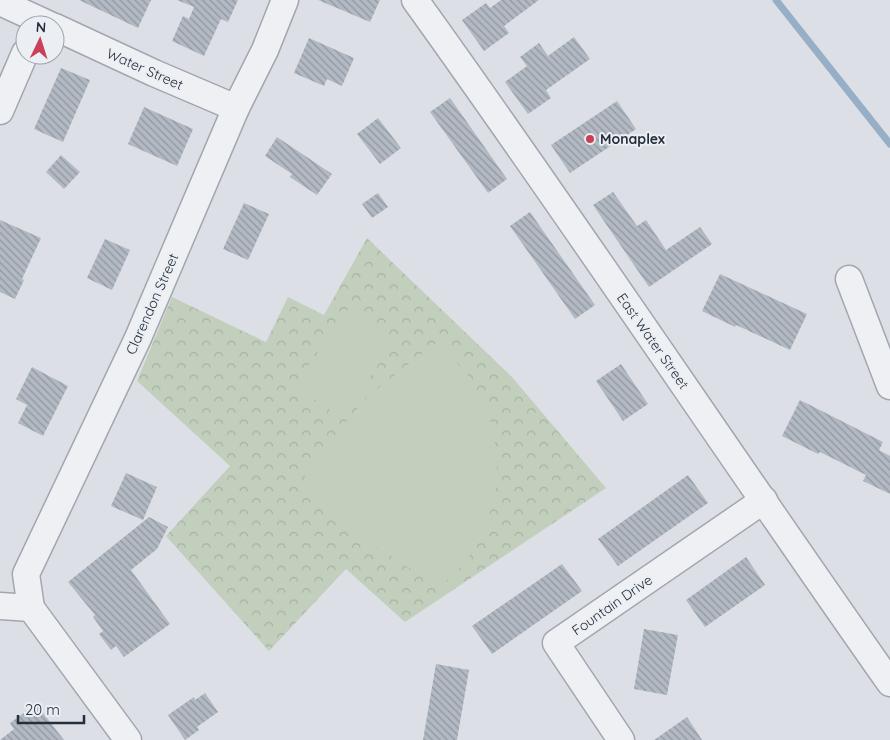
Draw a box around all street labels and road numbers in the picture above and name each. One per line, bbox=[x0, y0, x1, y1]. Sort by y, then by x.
street label: Water Street bbox=[104, 44, 186, 94]
street label: Clarendon Street bbox=[122, 250, 183, 357]
street label: East Water Street bbox=[613, 289, 693, 393]
street label: Fountain Drive bbox=[568, 571, 656, 639]

